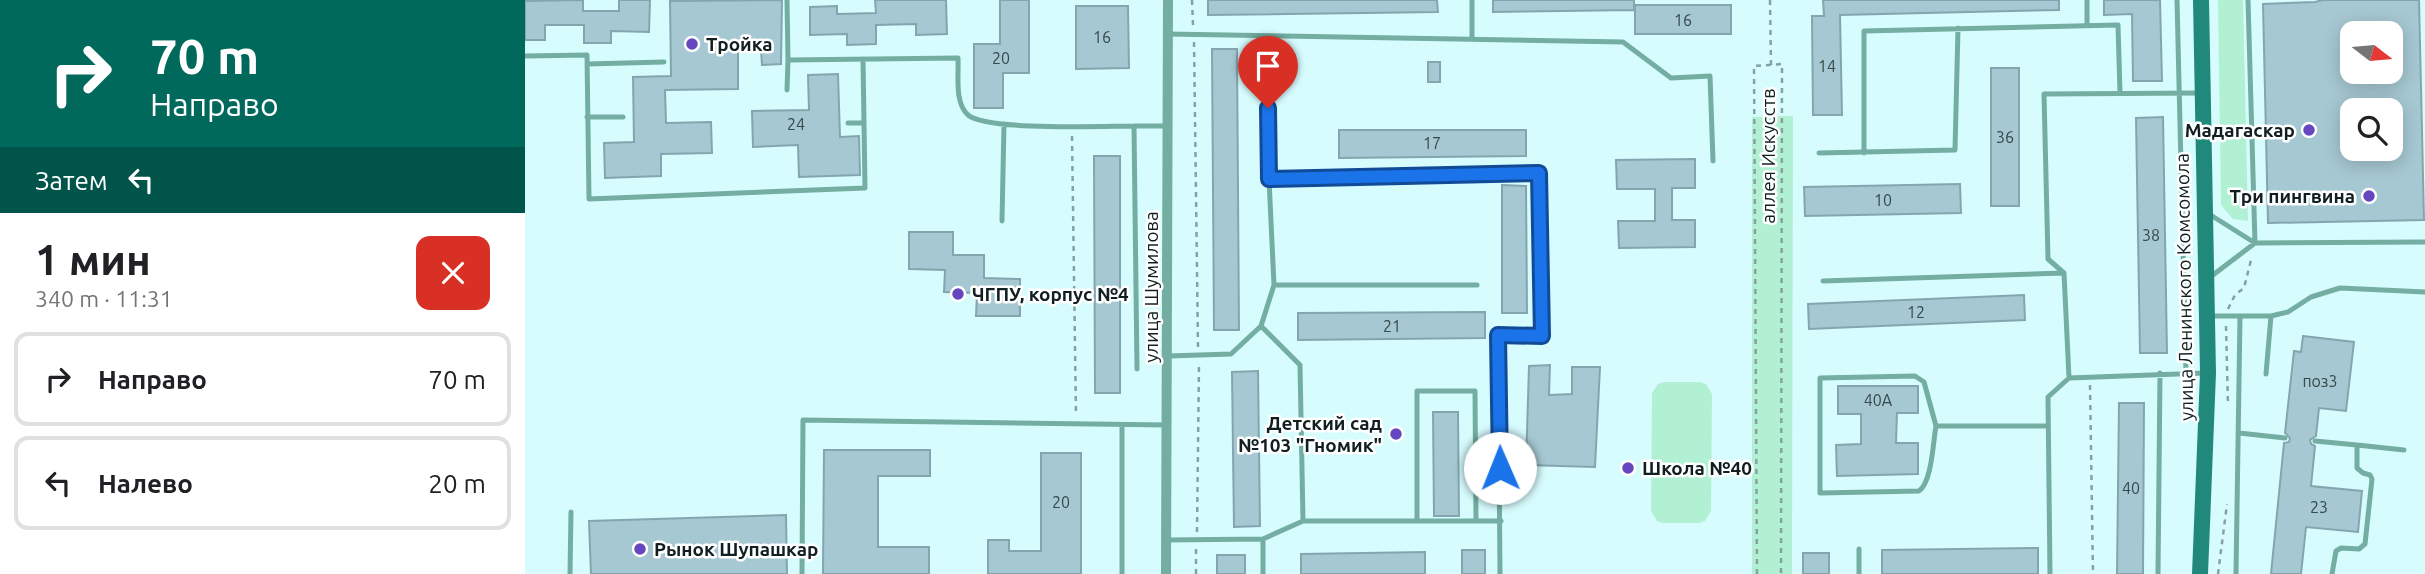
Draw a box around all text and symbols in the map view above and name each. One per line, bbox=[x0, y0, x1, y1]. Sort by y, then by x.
house number: 16 bbox=[1674, 11, 1692, 29]
north arrow bbox=[2340, 21, 2403, 84]
map controls bbox=[2340, 21, 2403, 161]
icon: right bbox=[35, 28, 126, 119]
text: 70 m bbox=[150, 28, 259, 83]
house number: 16 bbox=[1093, 28, 1111, 46]
place label: Тройка bbox=[706, 33, 773, 55]
marker: Тройка bbox=[684, 36, 700, 52]
pin bbox=[1238, 36, 1298, 108]
icon: arrive bbox=[1249, 47, 1287, 85]
house number: 20 bbox=[992, 49, 1010, 67]
house number: 14 bbox=[1818, 57, 1836, 75]
text: Направо bbox=[150, 86, 279, 122]
street label: аллея Искусств bbox=[1757, 88, 1779, 224]
button: search bbox=[2340, 98, 2403, 161]
house number: 24 bbox=[787, 115, 805, 133]
place label: Мадагаскар bbox=[2185, 119, 2295, 141]
marker: Мадагаскар bbox=[2301, 122, 2317, 138]
house number: 36 bbox=[1996, 128, 2014, 146]
house number: 17 bbox=[1423, 134, 1441, 152]
street label: улица Ленинского Комсомола bbox=[2171, 153, 2197, 421]
icon: left bbox=[122, 161, 160, 199]
text: Затем bbox=[35, 166, 108, 195]
place label: Три пингвина bbox=[2229, 185, 2355, 207]
marker: Три пингвина bbox=[2361, 188, 2377, 204]
house number: 10 bbox=[1874, 191, 1892, 209]
street label: улица Шумилова bbox=[1140, 211, 1162, 363]
house number: 38 bbox=[2142, 226, 2160, 244]
text: 1 мин bbox=[35, 236, 151, 283]
button: close bbox=[416, 236, 490, 310]
place label: ЧГПУ, корпус №4 bbox=[972, 283, 1129, 305]
text: 340 m · 11:31 bbox=[35, 286, 173, 311]
marker: ЧГПУ, корпус №4 bbox=[950, 286, 966, 302]
house number: 12 bbox=[1907, 303, 1925, 321]
house number: 21 bbox=[1383, 317, 1401, 335]
icon: right bbox=[39, 360, 77, 398]
text: Направо bbox=[98, 365, 207, 394]
text: 70 m bbox=[428, 365, 486, 394]
house number: поз3 bbox=[2302, 372, 2338, 390]
house number: 40А bbox=[1864, 391, 1893, 409]
place label: Детский сад №103 "Гномик" bbox=[1238, 412, 1383, 456]
marker: Детский сад №103 "Гномик" bbox=[1388, 426, 1404, 442]
position arrow bbox=[1463, 431, 1537, 505]
place label: Школа №40 bbox=[1642, 457, 1752, 479]
marker: Школа №40 bbox=[1620, 460, 1636, 476]
icon: left bbox=[39, 464, 77, 502]
text: Налево bbox=[98, 469, 193, 498]
text: 20 m bbox=[428, 469, 486, 498]
house number: 40 bbox=[2122, 479, 2140, 497]
house number: 20 bbox=[1052, 493, 1070, 511]
house number: 23 bbox=[2310, 498, 2328, 516]
place label: Рынок Шупашкар bbox=[654, 538, 818, 560]
marker: Рынок Шупашкар bbox=[632, 541, 648, 557]

